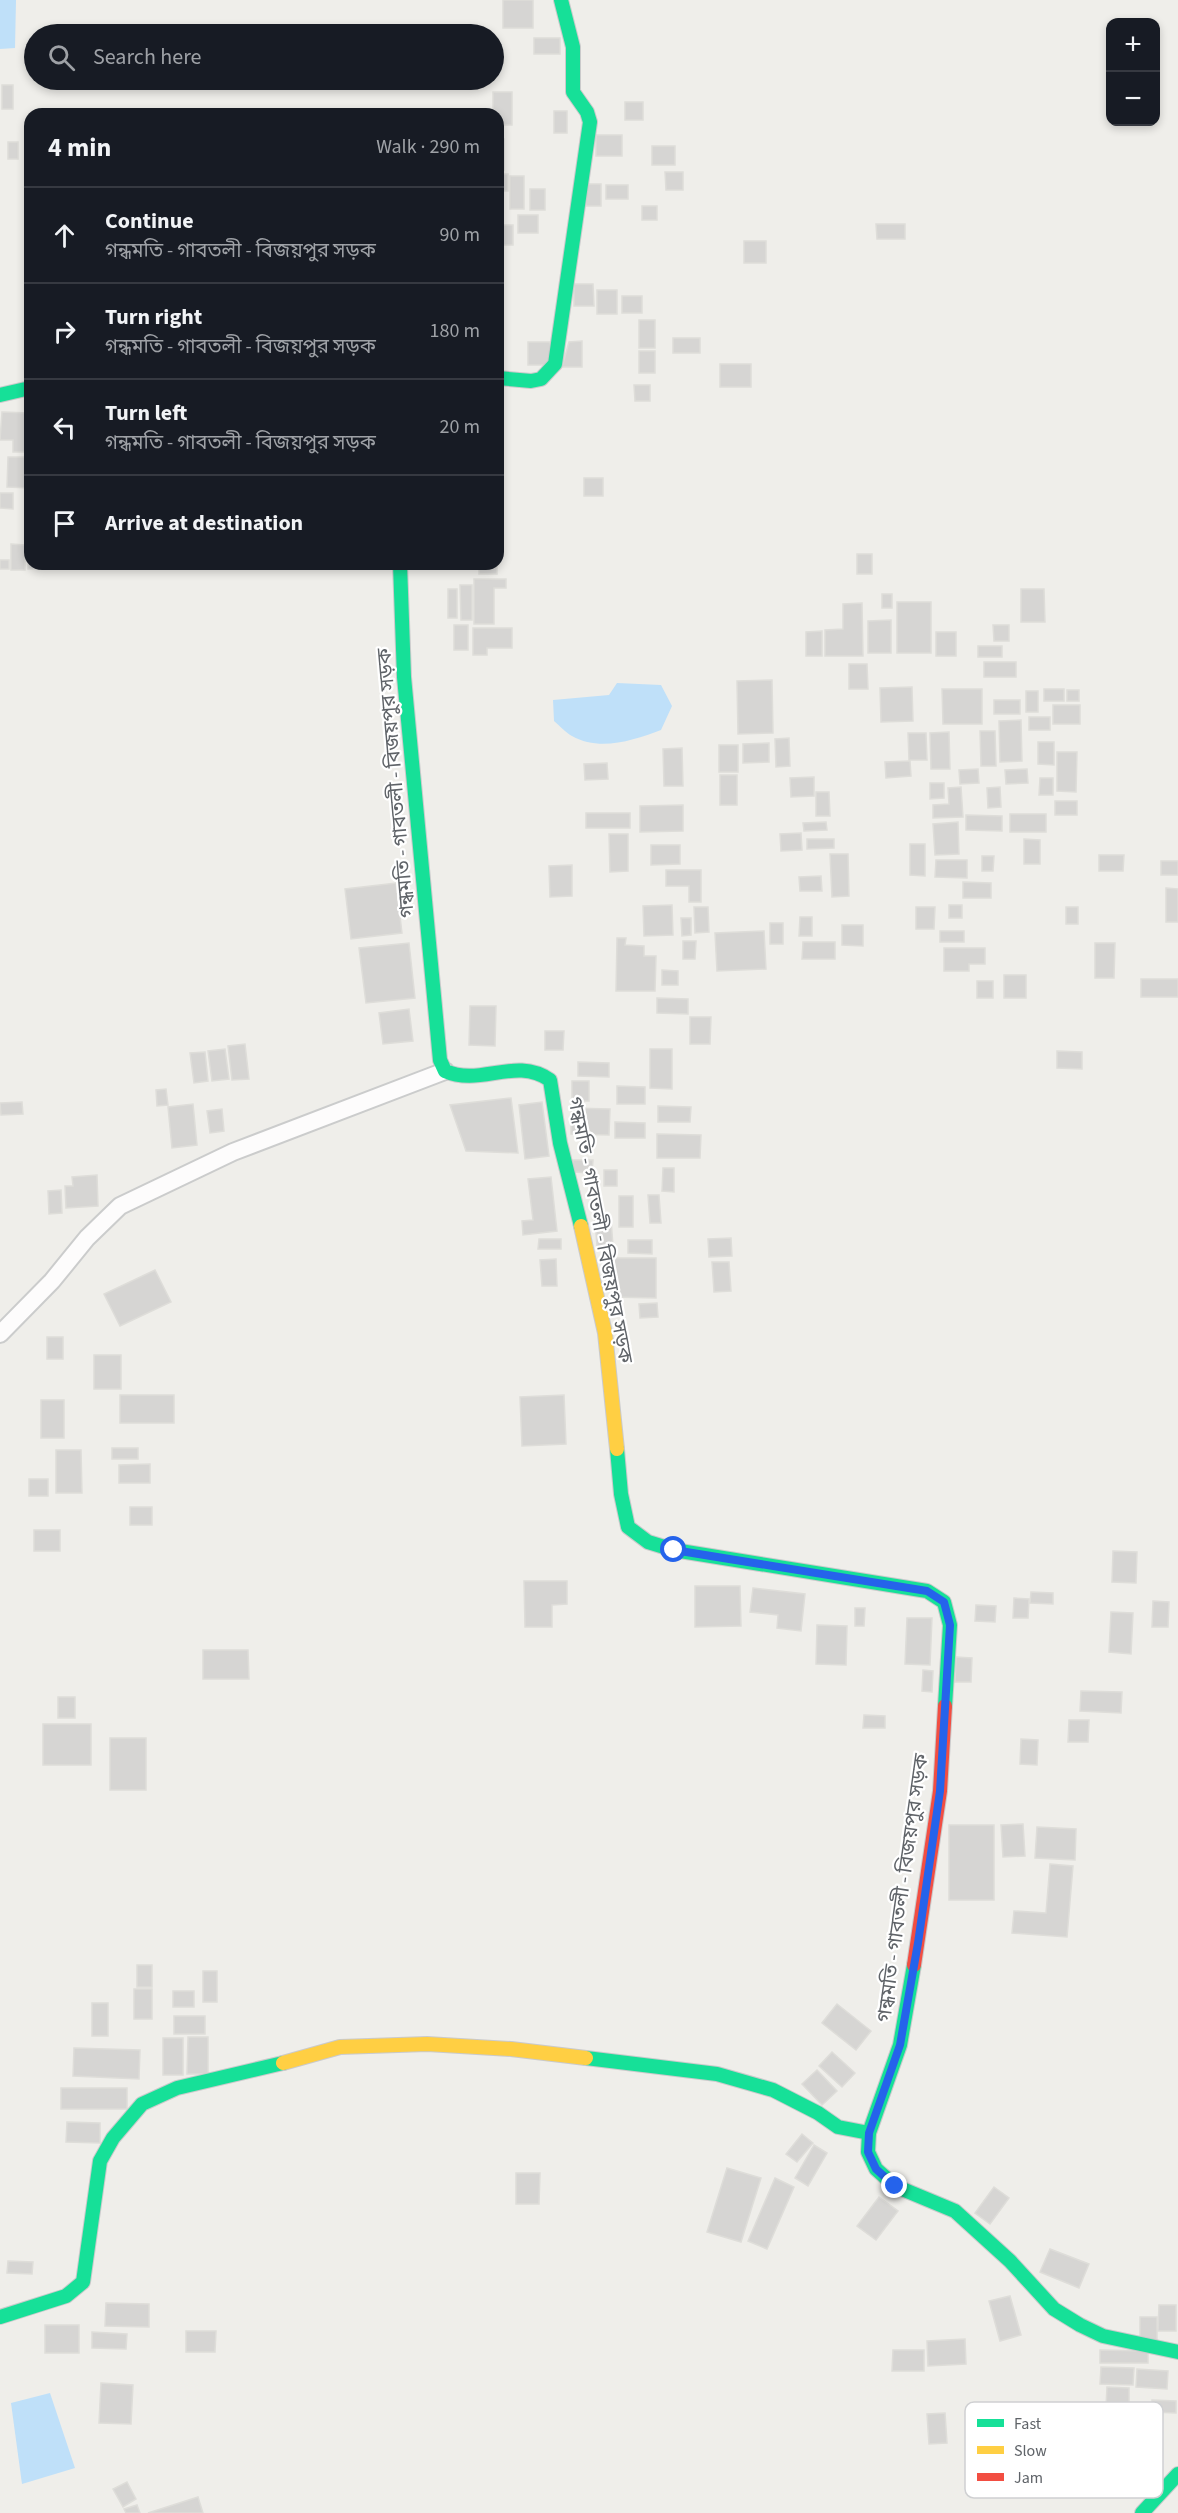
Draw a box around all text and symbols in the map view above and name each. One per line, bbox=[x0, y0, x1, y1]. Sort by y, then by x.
map controls bbox=[1106, 18, 1160, 126]
button: + bbox=[1106, 18, 1160, 72]
search box bbox=[24, 24, 504, 90]
icon: search bbox=[45, 41, 78, 74]
text: Search here bbox=[93, 41, 201, 73]
button: − bbox=[1106, 72, 1160, 126]
text: 4 min bbox=[48, 129, 111, 166]
text: Walk · 290 m bbox=[376, 133, 480, 161]
text: Continue bbox=[105, 205, 194, 237]
icon: ahead bbox=[48, 219, 81, 252]
text: 90 m bbox=[440, 221, 480, 249]
text: গন্ধমতি - গাবতলী - বিজয়পুর সড়ক bbox=[105, 237, 376, 265]
text: Turn right bbox=[105, 301, 202, 333]
icon: right bbox=[48, 315, 81, 348]
text: 180 m bbox=[430, 317, 480, 345]
text: গন্ধমতি - গাবতলী - বিজয়পুর সড়ক bbox=[105, 333, 376, 361]
text: Turn left bbox=[105, 397, 187, 429]
icon: left bbox=[48, 411, 81, 444]
text: 20 m bbox=[440, 413, 480, 441]
text: গন্ধমতি - গাবতলী - বিজয়পুর সড়ক bbox=[105, 429, 376, 457]
icon: arrive bbox=[48, 507, 81, 540]
text: Arrive at destination bbox=[105, 507, 303, 539]
street label: গন্ধমতি - গাবতলী - বিজয়পুর সড়ক bbox=[370, 646, 422, 919]
street label: গন্ধমতি - গাবতলী - বিজয়পুর সড়ক bbox=[560, 1094, 640, 1366]
route start bbox=[660, 1536, 686, 1562]
street label: গন্ধমতি - গাবতলী - বিজয়পুর সড়ক bbox=[870, 1751, 936, 2024]
route end bbox=[881, 2172, 907, 2198]
legend bbox=[965, 2402, 1163, 2498]
text: Fast bbox=[1014, 2413, 1042, 2435]
text: Slow bbox=[1014, 2440, 1047, 2462]
text: Jam bbox=[1014, 2467, 1043, 2489]

